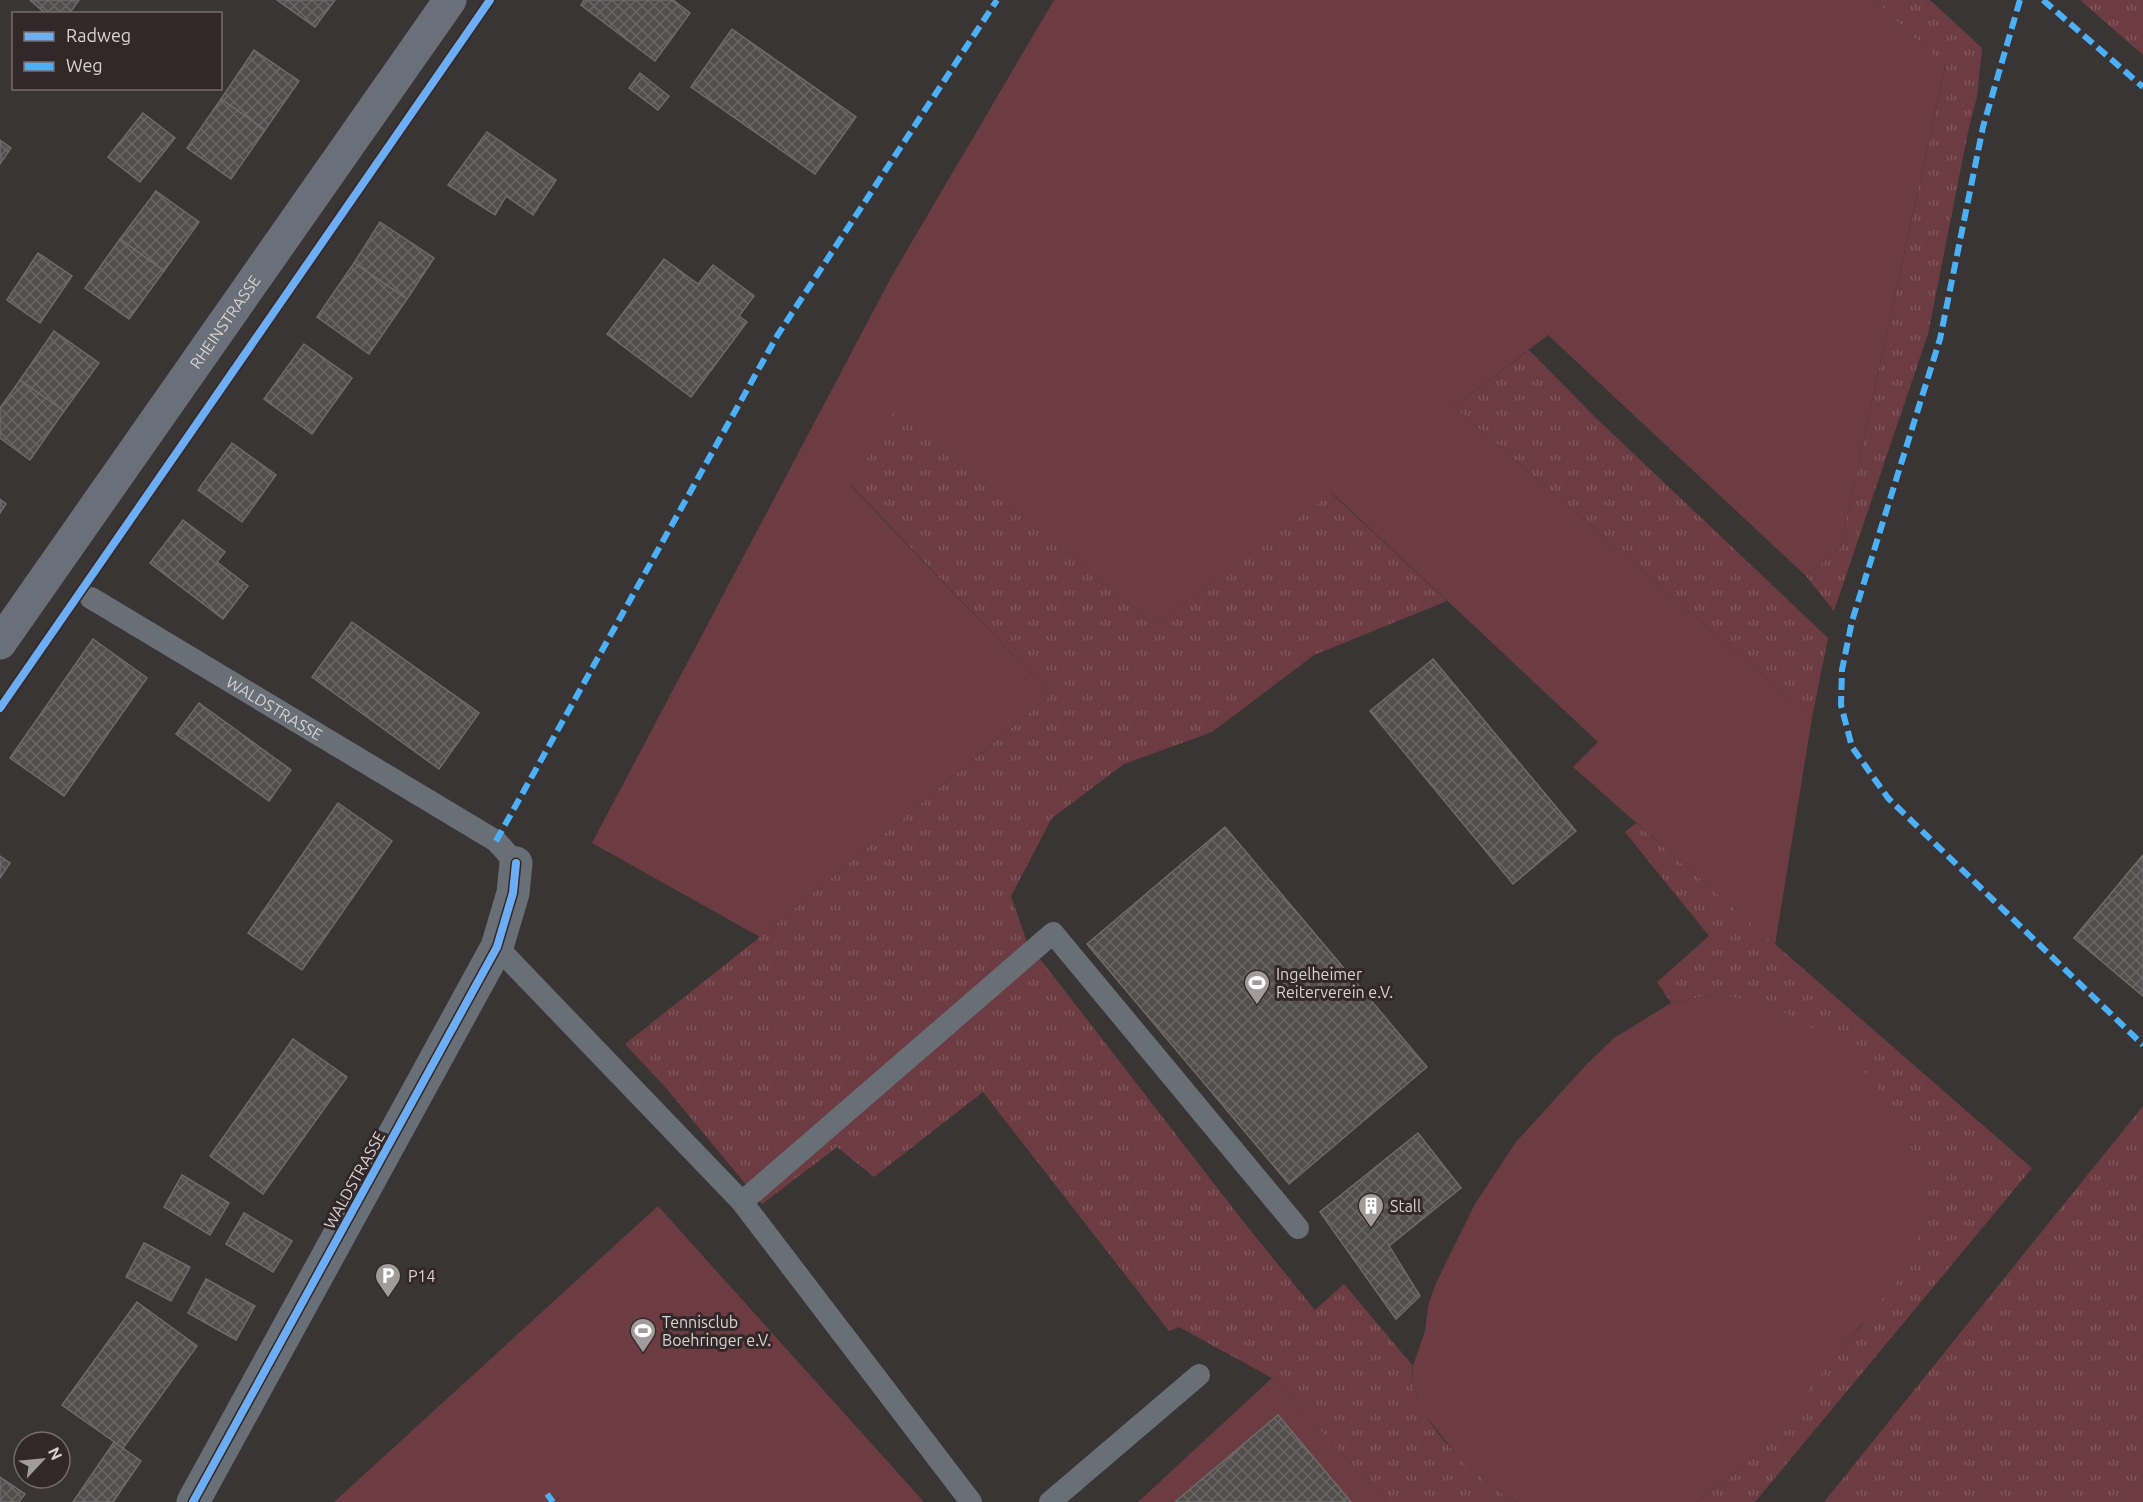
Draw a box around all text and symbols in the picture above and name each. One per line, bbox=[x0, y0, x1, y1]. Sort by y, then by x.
legend bbox=[12, 12, 222, 90]
text: Radweg bbox=[66, 25, 131, 45]
text: Weg bbox=[66, 55, 103, 75]
street label: RHEINSTRASSE bbox=[186, 272, 264, 372]
street label: WALDSTRASSE bbox=[223, 672, 326, 744]
place label: Ingelheimer Reiterverein e.V. bbox=[1276, 965, 1393, 1001]
sports icon: Ingelheimer Reiterverein e.V. bbox=[1242, 968, 1272, 1006]
street label: WALDSTRASSE bbox=[320, 1128, 388, 1232]
building icon: Stall bbox=[1356, 1191, 1386, 1229]
place label: Stall bbox=[1390, 1197, 1421, 1215]
parking icon: P14 bbox=[373, 1261, 403, 1299]
place label: P14 bbox=[408, 1267, 436, 1285]
place label: Tennisclub Boehringer e.V. bbox=[662, 1313, 771, 1349]
sports icon: Tennisclub Boehringer e.V. bbox=[628, 1316, 658, 1354]
north arrow bbox=[12, 1430, 72, 1490]
text: N bbox=[45, 1444, 66, 1463]

